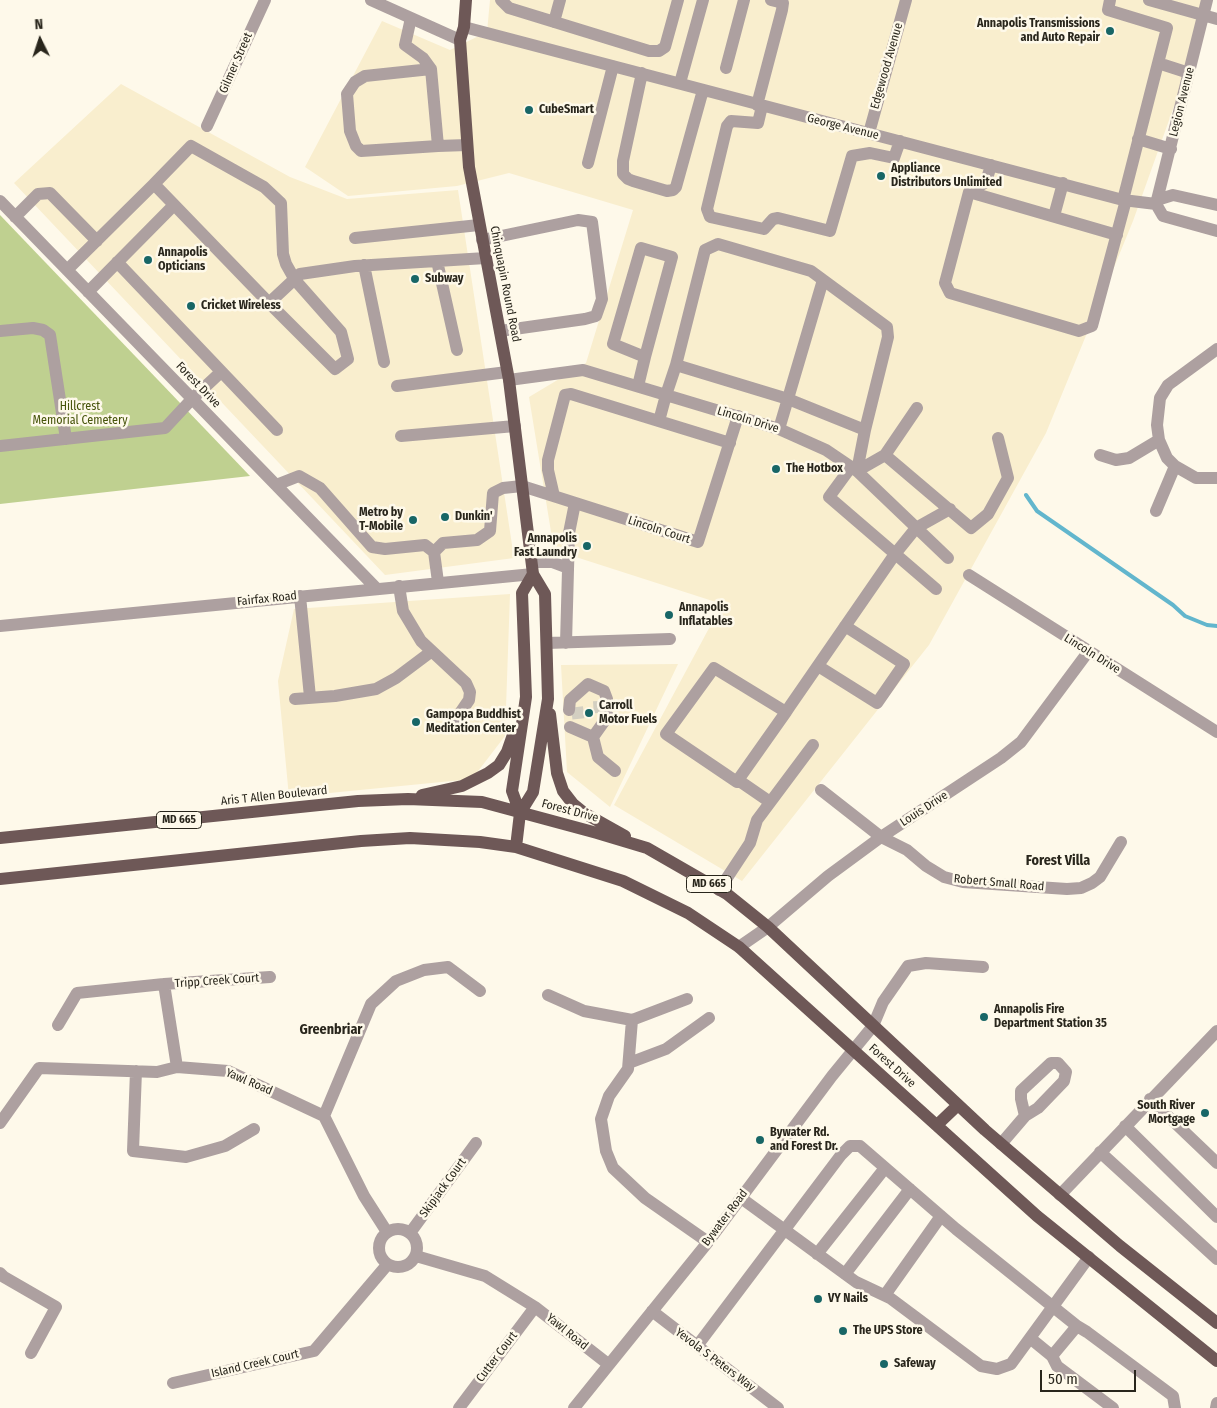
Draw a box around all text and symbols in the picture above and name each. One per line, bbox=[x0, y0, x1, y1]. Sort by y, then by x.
north arrow bbox=[15, 15, 65, 65]
text: N bbox=[34, 16, 44, 33]
place label: Annapolis Transmissions and Auto Repair bbox=[977, 17, 1100, 45]
street label: Edgewood Avenue bbox=[868, 21, 906, 111]
marker: Annapolis Transmissions and Auto Repair bbox=[1104, 25, 1116, 37]
street label: Gilmer Street bbox=[216, 31, 256, 95]
street label: Legion Avenue bbox=[1166, 66, 1198, 138]
place label: CubeSmart bbox=[539, 103, 594, 117]
marker: CubeSmart bbox=[523, 104, 535, 116]
street label: George Avenue bbox=[806, 111, 880, 143]
place label: Appliance Distributors Unlimited bbox=[891, 162, 1002, 190]
marker: Appliance Distributors Unlimited bbox=[875, 170, 887, 182]
street label: Chinquapin Round Road bbox=[487, 225, 523, 343]
place label: Annapolis Opticians bbox=[158, 246, 208, 274]
marker: Annapolis Opticians bbox=[142, 254, 154, 266]
place label: Subway bbox=[425, 272, 464, 286]
marker: Subway bbox=[409, 273, 421, 285]
place label: Cricket Wireless bbox=[201, 299, 281, 313]
marker: Cricket Wireless bbox=[185, 300, 197, 312]
street label: Forest Drive bbox=[173, 359, 223, 411]
park label: Hillcrest Memorial Cemetery bbox=[32, 400, 128, 428]
street label: Lincoln Drive bbox=[715, 404, 781, 436]
place label: The Hotbox bbox=[786, 462, 843, 476]
marker: The Hotbox bbox=[770, 463, 782, 475]
place label: Metro by T-Mobile bbox=[359, 506, 403, 534]
place label: Dunkin' bbox=[455, 510, 493, 524]
marker: Dunkin' bbox=[439, 511, 451, 523]
street label: Lincoln Court bbox=[626, 513, 692, 547]
marker: Metro by T-Mobile bbox=[407, 514, 419, 526]
place label: Annapolis Fast Laundry bbox=[514, 532, 577, 560]
marker: Annapolis Fast Laundry bbox=[581, 540, 593, 552]
street label: Fairfax Road bbox=[236, 589, 298, 609]
place label: Annapolis Inflatables bbox=[679, 601, 733, 629]
marker: Annapolis Inflatables bbox=[663, 609, 675, 621]
street label: Lincoln Drive bbox=[1061, 631, 1123, 677]
place label: Carroll Motor Fuels bbox=[599, 699, 657, 727]
marker: Carroll Motor Fuels bbox=[583, 707, 595, 719]
place label: Gampopa Buddhist Meditation Center bbox=[426, 708, 521, 736]
marker: Gampopa Buddhist Meditation Center bbox=[410, 716, 422, 728]
street label: Aris T Allen Boulevard bbox=[220, 783, 328, 809]
street label: Louis Drive bbox=[897, 788, 951, 830]
street label: Forest Drive bbox=[540, 797, 600, 825]
road number: MD 665 bbox=[156, 812, 202, 828]
district label: Forest Villa bbox=[1026, 853, 1090, 869]
street label: Robert Small Road bbox=[953, 872, 1045, 894]
road number: MD 665 bbox=[686, 876, 732, 892]
street label: Tripp Creek Court bbox=[174, 971, 260, 991]
place label: Annapolis Fire Department Station 35 bbox=[994, 1003, 1107, 1031]
marker: Annapolis Fire Department Station 35 bbox=[978, 1011, 990, 1023]
district label: Greenbriar bbox=[300, 1022, 362, 1038]
street label: Forest Drive bbox=[866, 1041, 918, 1091]
street label: Yawl Road bbox=[223, 1066, 275, 1098]
place label: South River Mortgage bbox=[1137, 1099, 1195, 1127]
marker: South River Mortgage bbox=[1199, 1107, 1211, 1119]
place label: Bywater Rd. and Forest Dr. bbox=[770, 1126, 838, 1154]
marker: Bywater Rd. and Forest Dr. bbox=[754, 1134, 766, 1146]
street label: Skipjack Court bbox=[417, 1155, 469, 1221]
street label: Bywater Road bbox=[699, 1187, 751, 1249]
place label: VY Nails bbox=[828, 1292, 868, 1306]
marker: VY Nails bbox=[812, 1293, 824, 1305]
street label: Yawl Road bbox=[543, 1311, 591, 1353]
place label: The UPS Store bbox=[853, 1324, 923, 1338]
street label: Yevola S Peters Way bbox=[672, 1325, 758, 1395]
marker: The UPS Store bbox=[837, 1325, 849, 1337]
street label: Cutter Court bbox=[473, 1329, 521, 1385]
street label: Island Creek Court bbox=[210, 1347, 300, 1381]
place label: Safeway bbox=[894, 1357, 936, 1371]
marker: Safeway bbox=[878, 1358, 890, 1370]
scale bar bbox=[1042, 1360, 1138, 1392]
text: 50 m bbox=[1048, 1370, 1078, 1388]

